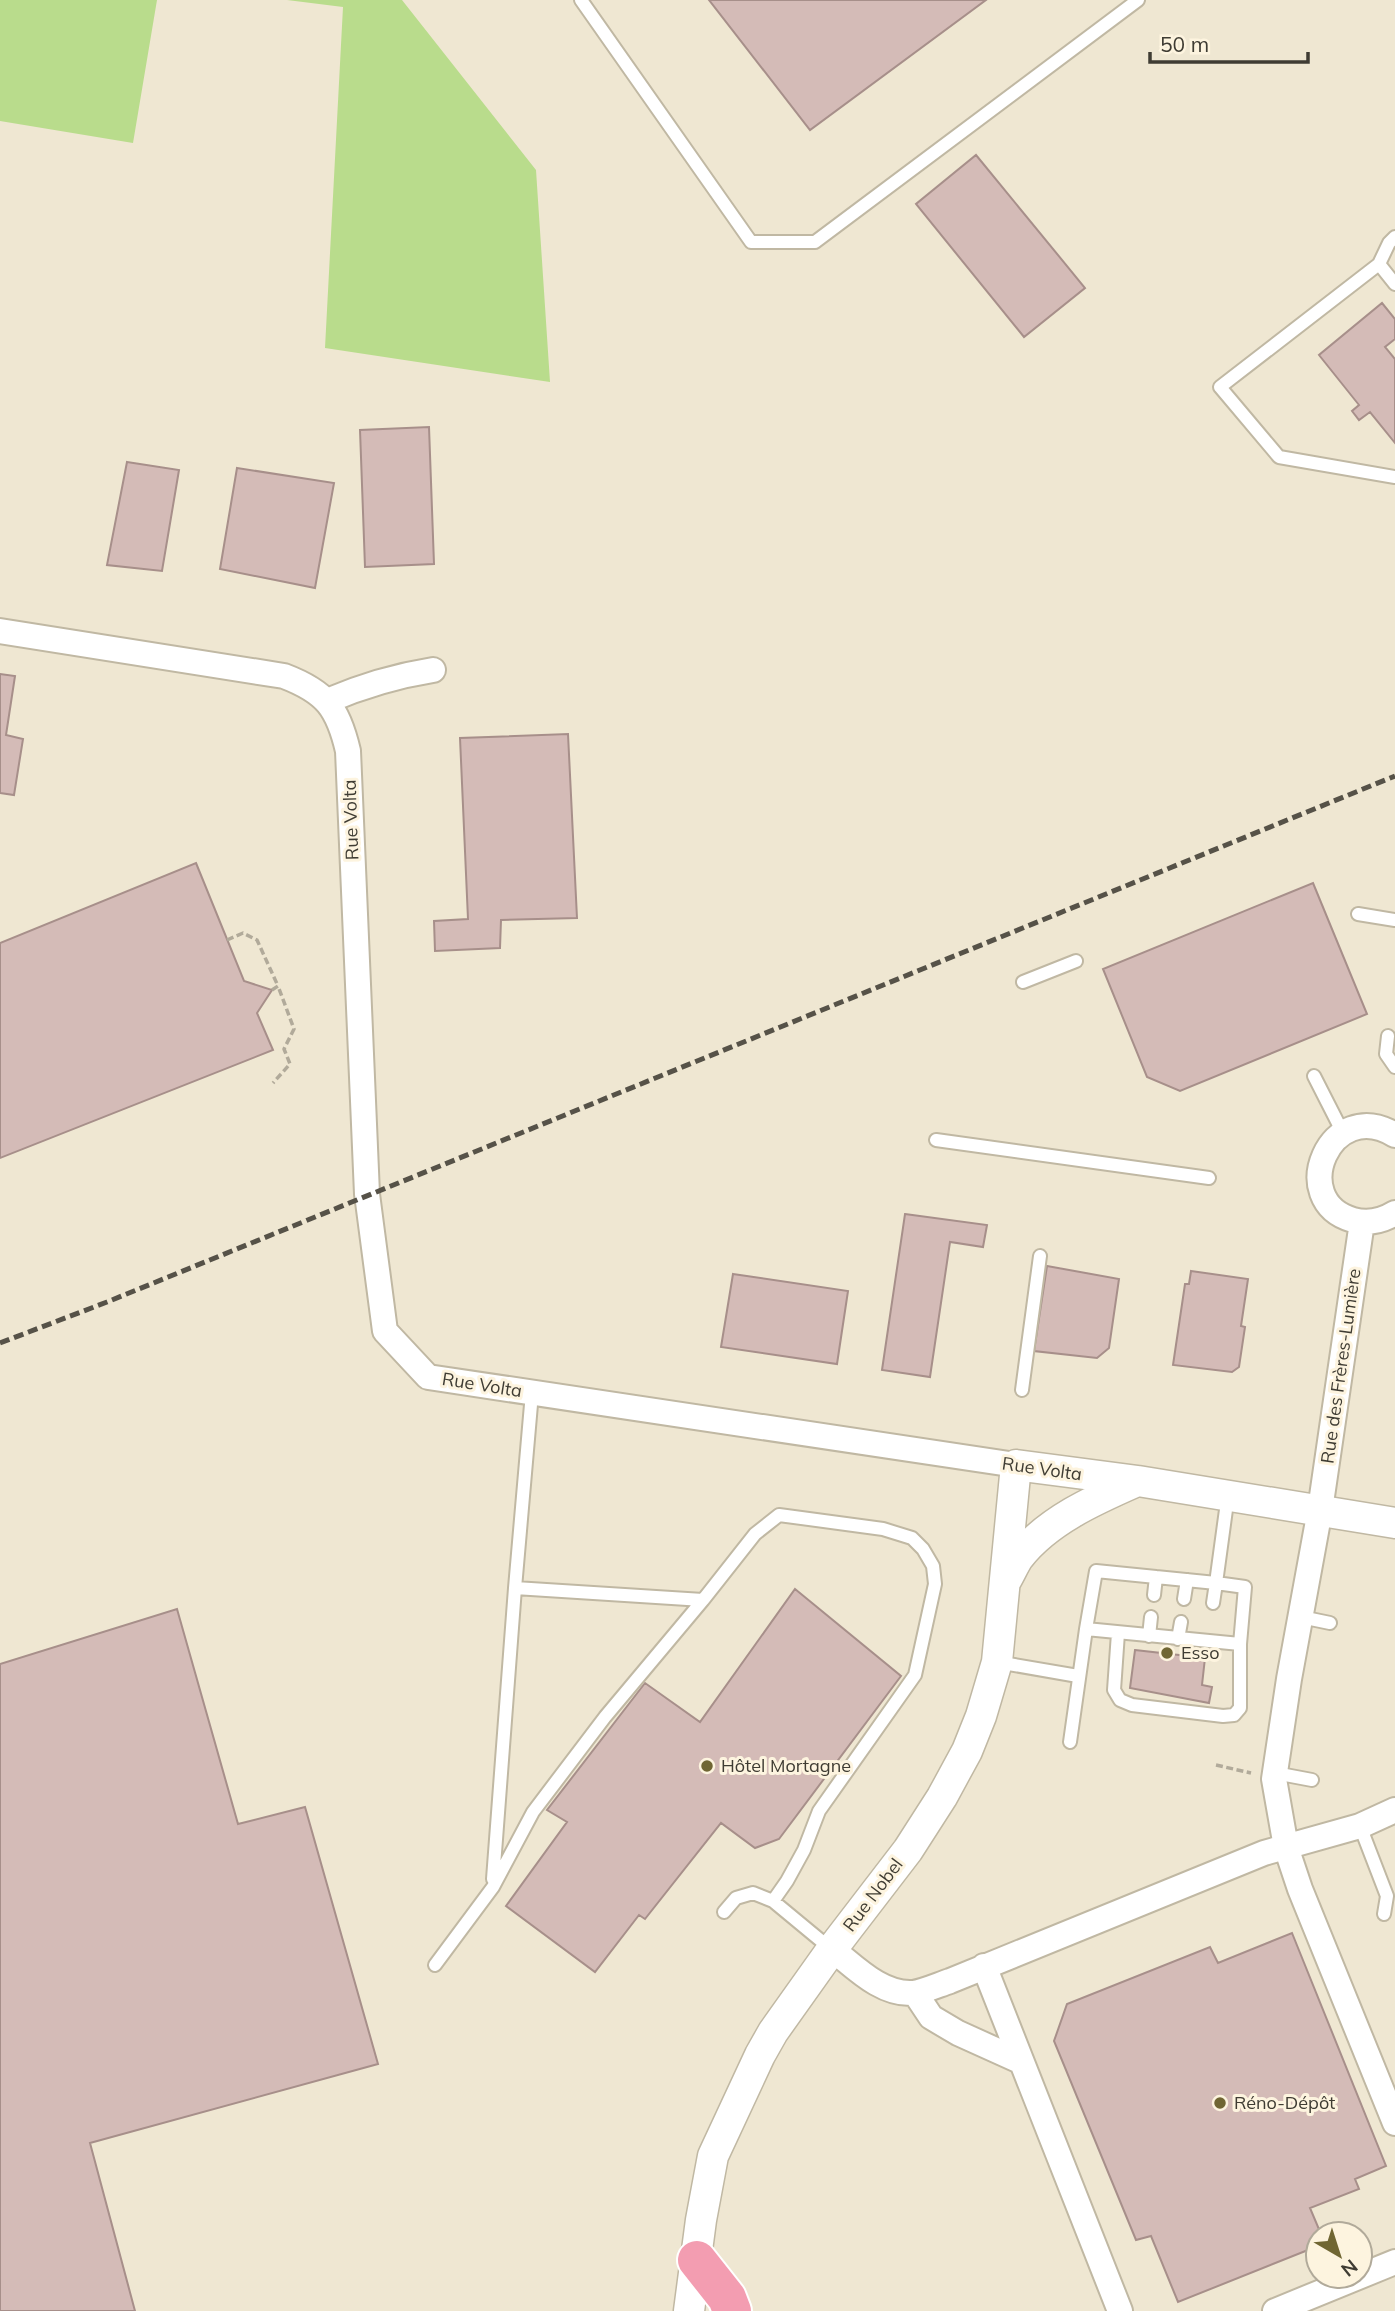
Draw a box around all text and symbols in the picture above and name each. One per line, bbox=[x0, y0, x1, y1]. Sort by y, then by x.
scale bar bbox=[1150, 21, 1308, 65]
text: 50 m bbox=[1160, 31, 1209, 57]
street label: Rue Volta bbox=[338, 779, 363, 861]
street label: Rue des Frères-Lumière bbox=[1315, 1267, 1366, 1465]
street label: Rue Volta bbox=[441, 1367, 524, 1402]
street label: Rue Volta bbox=[1001, 1452, 1084, 1485]
place label: Esso bbox=[1181, 1641, 1220, 1664]
marker: Esso bbox=[1159, 1645, 1175, 1661]
place label: Hôtel Mortagne bbox=[721, 1754, 851, 1777]
marker: Hôtel Mortagne bbox=[699, 1758, 715, 1774]
street label: Rue Nobel bbox=[838, 1853, 908, 1936]
place label: Réno-Dépôt bbox=[1234, 2091, 1335, 2114]
marker: Réno-Dépôt bbox=[1212, 2095, 1228, 2111]
north arrow bbox=[1304, 2220, 1374, 2290]
text: N bbox=[1337, 2254, 1363, 2282]

